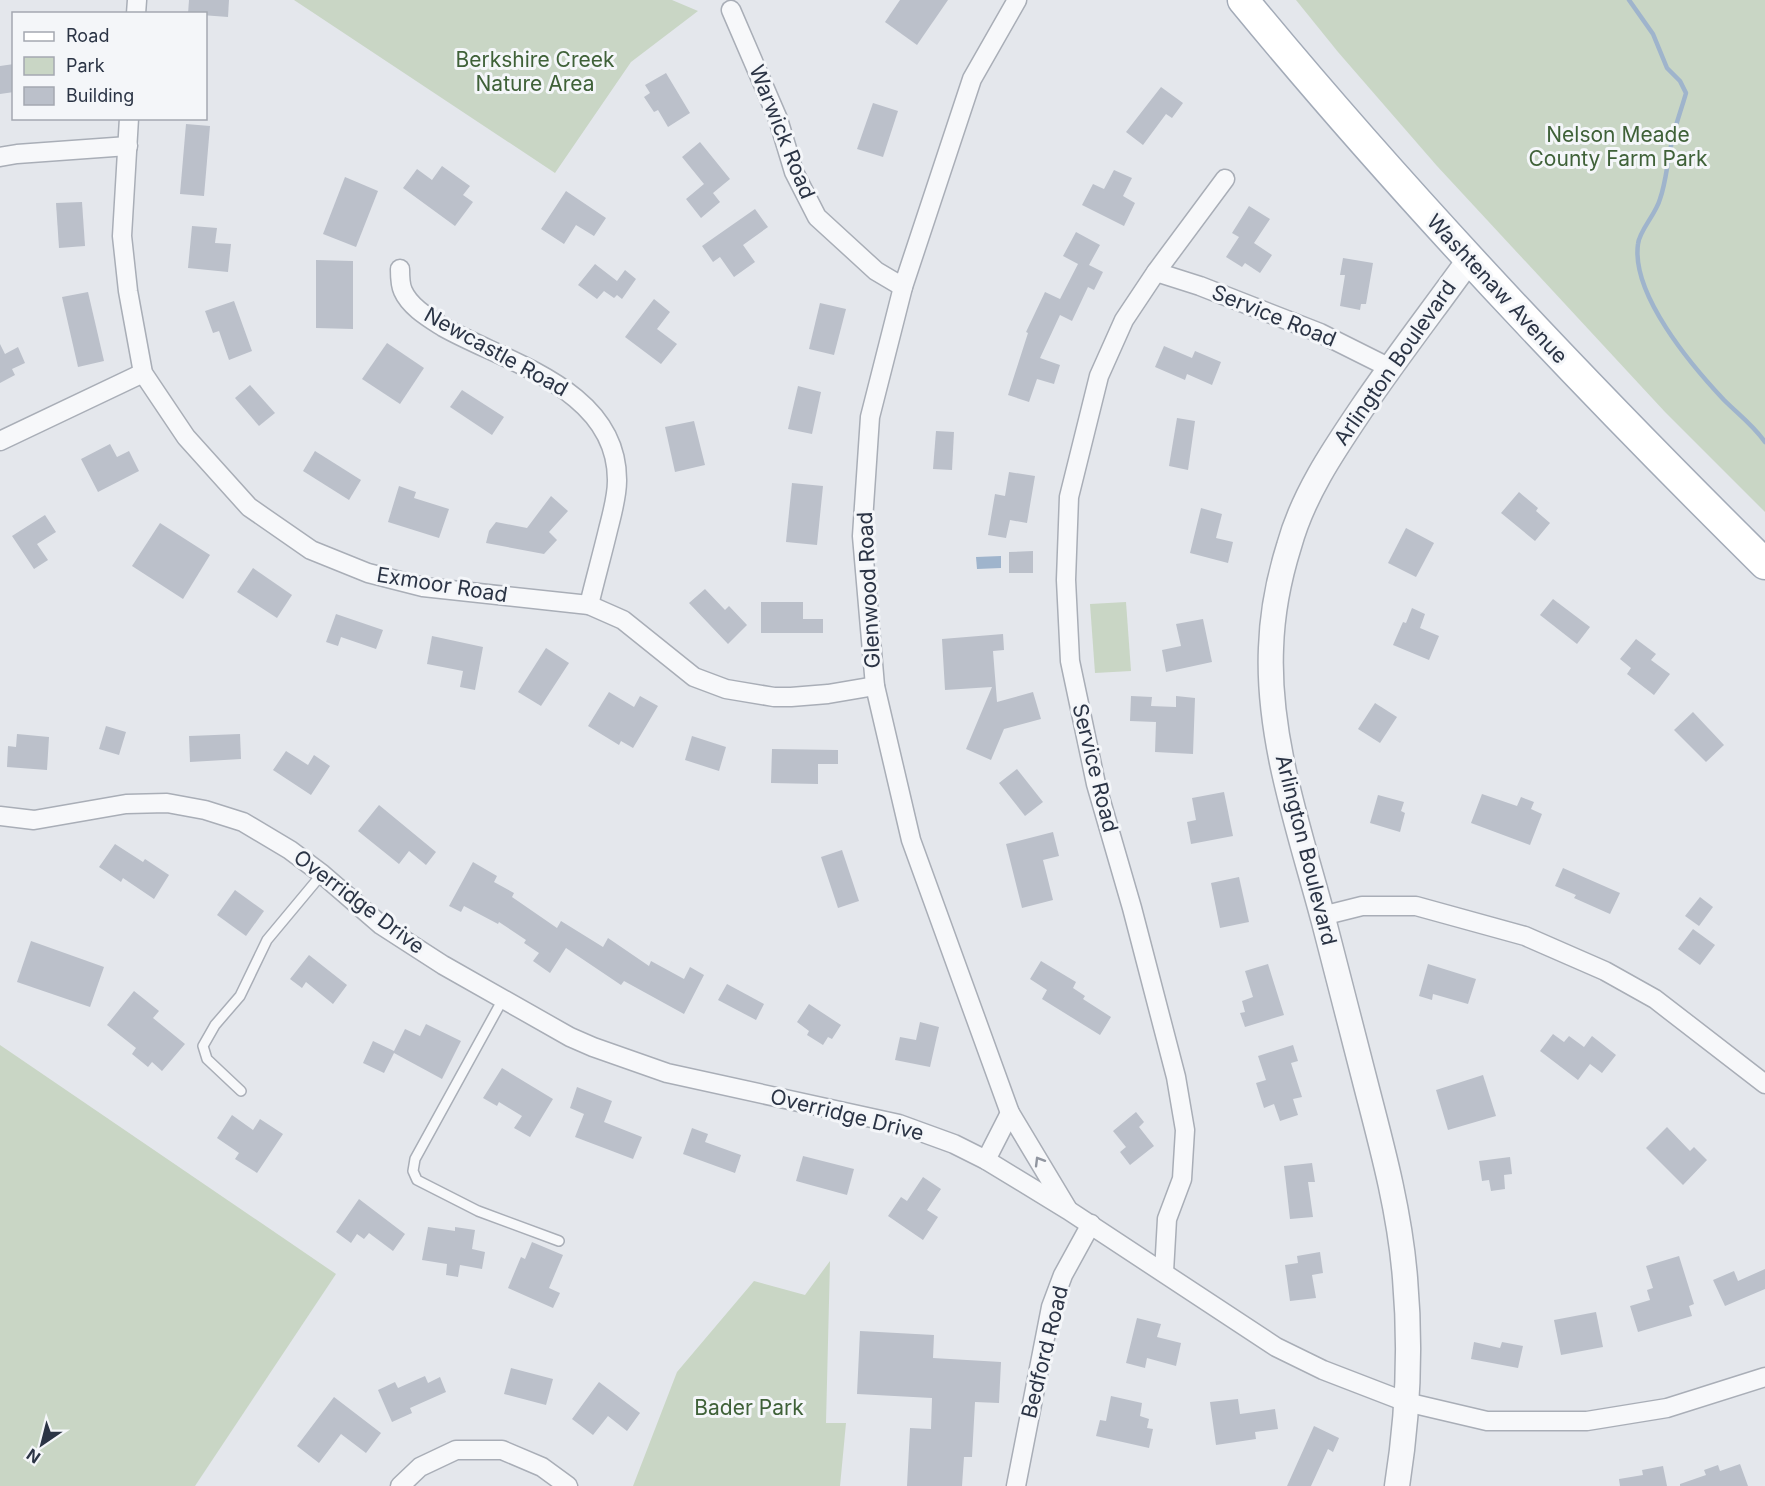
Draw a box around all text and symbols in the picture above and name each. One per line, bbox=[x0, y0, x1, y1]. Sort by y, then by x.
legend bbox=[12, 12, 207, 120]
text: Road bbox=[66, 25, 109, 46]
park label: Berkshire Creek Nature Area bbox=[456, 47, 615, 96]
text: Park bbox=[66, 55, 105, 76]
street label: Warwick Road bbox=[744, 61, 821, 202]
text: Building bbox=[66, 85, 134, 106]
park label: Nelson Meade County Farm Park bbox=[1529, 122, 1708, 171]
street label: Washtenaw Avenue bbox=[1422, 209, 1573, 368]
street label: Arlington Boulevard bbox=[1328, 276, 1461, 450]
street label: Service Road bbox=[1208, 279, 1340, 352]
street label: Newcastle Road bbox=[420, 302, 572, 401]
street label: Glenwood Road bbox=[852, 511, 885, 669]
street label: Exmoor Road bbox=[375, 562, 509, 607]
street label: Service Road bbox=[1067, 701, 1124, 835]
street label: Arlington Boulevard bbox=[1271, 752, 1342, 948]
street label: Overridge Drive bbox=[289, 844, 430, 959]
street label: Overridge Drive bbox=[768, 1083, 926, 1146]
one-way arrow bbox=[1035, 1157, 1047, 1167]
street label: Bedford Road bbox=[1016, 1283, 1073, 1421]
park label: Bader Park bbox=[694, 1395, 804, 1420]
north arrow bbox=[12, 1414, 72, 1474]
text: N bbox=[23, 1445, 44, 1468]

